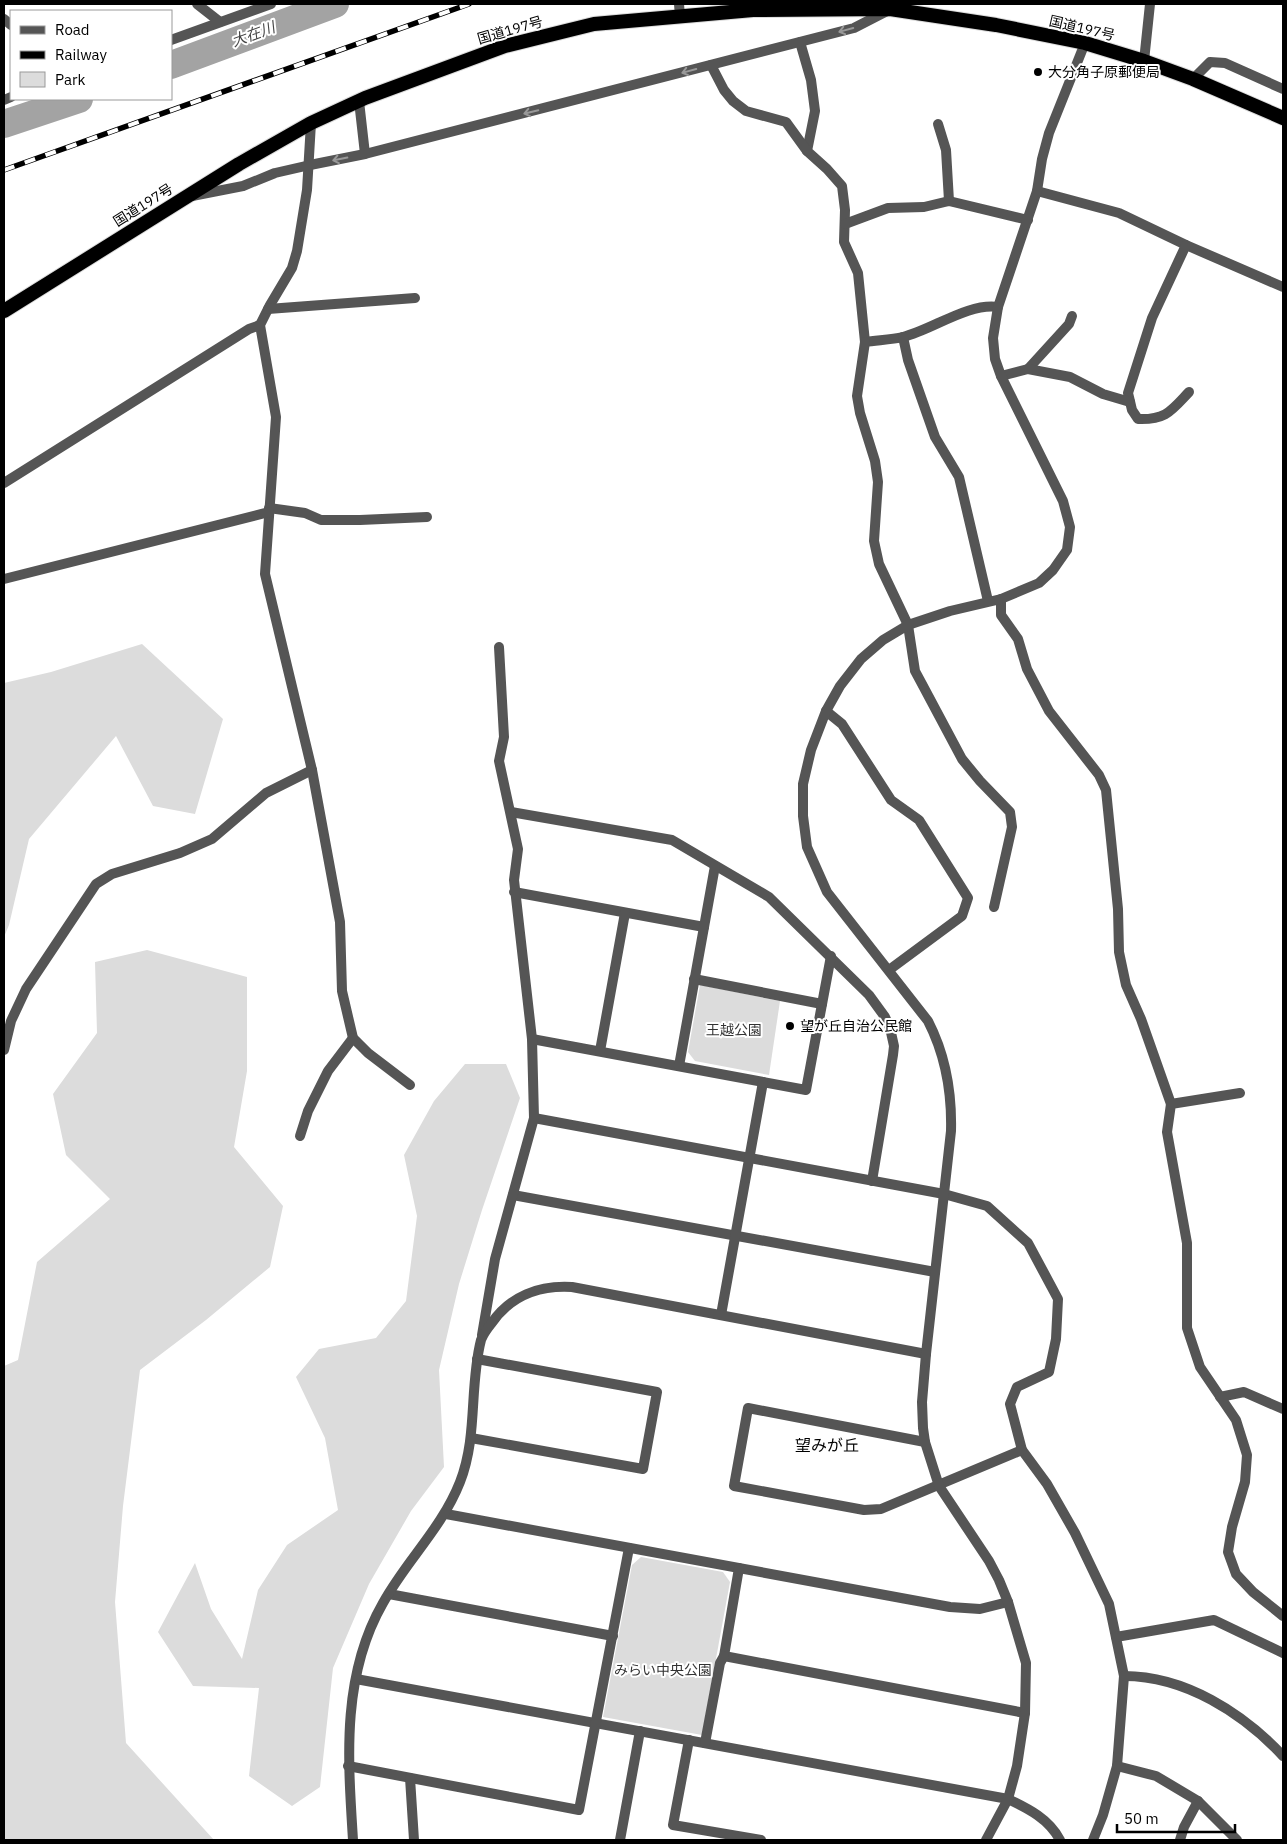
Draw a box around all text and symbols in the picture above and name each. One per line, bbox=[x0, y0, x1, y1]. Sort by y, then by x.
legend bbox=[10, 10, 172, 100]
street label: 国道197号 bbox=[475, 12, 545, 48]
street label: 国道197号 bbox=[1047, 12, 1117, 44]
water label: 大在川 bbox=[229, 17, 279, 51]
text: Road bbox=[55, 20, 90, 39]
one-way arrow bbox=[838, 25, 854, 35]
text: Railway bbox=[55, 45, 108, 64]
place label: 大分角子原郵便局 bbox=[1048, 63, 1160, 81]
marker: 大分角子原郵便局 bbox=[1032, 66, 1044, 78]
one-way arrow bbox=[681, 67, 697, 76]
text: Park bbox=[55, 70, 85, 89]
one-way arrow bbox=[524, 108, 540, 117]
one-way arrow bbox=[332, 155, 348, 164]
street label: 国道197号 bbox=[110, 180, 176, 230]
place label: 望が丘自治公民館 bbox=[800, 1017, 912, 1035]
marker: 望が丘自治公民館 bbox=[784, 1020, 796, 1032]
park label: 王越公園 bbox=[706, 1021, 762, 1039]
district label: 望みが丘 bbox=[795, 1435, 859, 1455]
park label: みらい中央公園 bbox=[614, 1661, 712, 1679]
scale bar bbox=[1117, 1802, 1234, 1834]
text: 50 m bbox=[1124, 1809, 1159, 1828]

